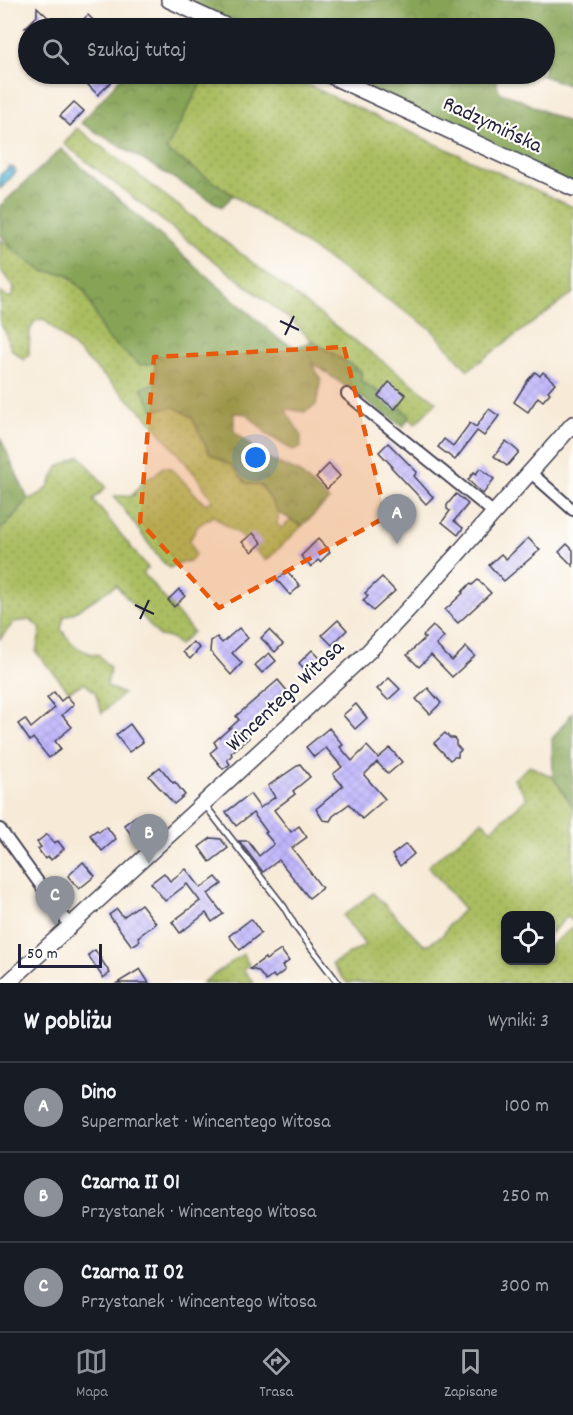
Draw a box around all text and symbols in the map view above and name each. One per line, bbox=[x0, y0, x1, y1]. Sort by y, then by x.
search box bbox=[18, 18, 555, 84]
icon: search bbox=[39, 35, 72, 68]
text: Szukaj tutaj bbox=[87, 36, 186, 67]
street label: Radzymińska bbox=[437, 89, 547, 163]
your location bbox=[241, 443, 270, 472]
pin: A bbox=[378, 494, 416, 544]
street label: Wincentego Witosa bbox=[220, 633, 353, 760]
pin: B bbox=[130, 814, 168, 864]
pin: C bbox=[36, 876, 74, 926]
map controls bbox=[501, 911, 555, 965]
button: locate bbox=[501, 911, 555, 965]
scale bar bbox=[18, 941, 102, 968]
text: 50 m bbox=[27, 943, 58, 966]
text: W pobliżu bbox=[24, 1004, 112, 1041]
text: Wyniki: 3 bbox=[488, 1008, 549, 1036]
text: Dino bbox=[81, 1078, 116, 1109]
text: A bbox=[38, 1093, 49, 1121]
text: 100 m bbox=[505, 1093, 549, 1121]
text: Supermarket · Wincentego Witosa bbox=[81, 1109, 331, 1137]
text: Czarna II 01 bbox=[81, 1168, 180, 1199]
text: B bbox=[39, 1183, 48, 1211]
text: 250 m bbox=[502, 1183, 549, 1211]
text: Przystanek · Wincentego Witosa bbox=[81, 1199, 316, 1227]
text: Czarna II 02 bbox=[81, 1258, 185, 1289]
text: C bbox=[39, 1273, 48, 1301]
text: 300 m bbox=[500, 1273, 549, 1301]
text: Przystanek · Wincentego Witosa bbox=[81, 1289, 316, 1317]
tab: Mapa bbox=[75, 1345, 108, 1404]
tab: Trasa bbox=[259, 1345, 293, 1404]
tab: Zapisane bbox=[444, 1345, 498, 1404]

